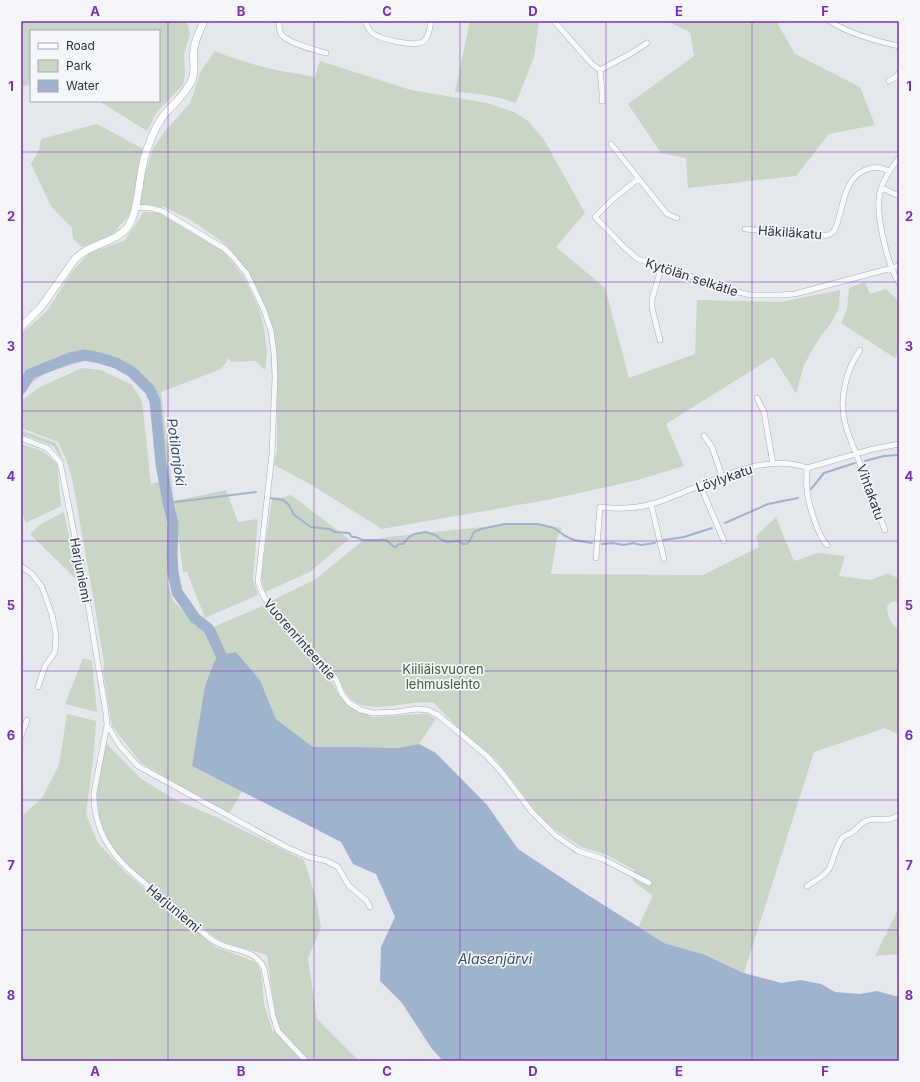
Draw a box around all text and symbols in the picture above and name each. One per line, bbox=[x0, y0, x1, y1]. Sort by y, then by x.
text: A bbox=[90, 3, 100, 19]
text: B bbox=[237, 3, 246, 19]
text: C bbox=[382, 3, 392, 19]
text: D bbox=[528, 3, 538, 19]
text: E bbox=[675, 3, 683, 19]
text: F bbox=[821, 3, 829, 19]
legend bbox=[30, 30, 160, 102]
text: Road bbox=[66, 38, 95, 53]
text: Park bbox=[66, 58, 92, 73]
text: 1 bbox=[8, 78, 14, 94]
text: Water bbox=[66, 78, 100, 93]
text: 1 bbox=[906, 78, 912, 94]
text: 2 bbox=[7, 208, 15, 224]
text: 2 bbox=[905, 208, 913, 224]
street label: Häkiläkatu bbox=[757, 222, 823, 242]
street label: Kytölän selkätie bbox=[644, 254, 740, 300]
text: 3 bbox=[7, 338, 15, 354]
text: 3 bbox=[905, 338, 913, 354]
water label: Potilanjoki bbox=[164, 417, 190, 488]
street label: Löylykatu bbox=[693, 461, 755, 495]
street label: Vihtakatu bbox=[854, 462, 888, 522]
text: 4 bbox=[7, 468, 16, 484]
text: 4 bbox=[905, 468, 914, 484]
street label: Harjuniemi bbox=[67, 536, 95, 604]
street label: Vuorenrinteentie bbox=[260, 595, 340, 683]
text: 5 bbox=[7, 597, 15, 613]
text: 5 bbox=[905, 597, 913, 613]
park label: Kiiliäisvuoren lehmuslehto bbox=[402, 661, 484, 692]
text: 6 bbox=[7, 727, 15, 743]
text: 6 bbox=[905, 727, 913, 743]
text: 7 bbox=[7, 857, 15, 873]
text: 7 bbox=[905, 857, 913, 873]
street label: Harjuniemi bbox=[144, 881, 204, 935]
water label: Alasenjärvi bbox=[457, 950, 533, 967]
text: 8 bbox=[7, 987, 15, 1003]
text: 8 bbox=[905, 987, 913, 1003]
text: A bbox=[90, 1063, 100, 1079]
text: B bbox=[237, 1063, 246, 1079]
text: C bbox=[382, 1063, 392, 1079]
text: D bbox=[528, 1063, 538, 1079]
text: E bbox=[675, 1063, 683, 1079]
text: F bbox=[821, 1063, 829, 1079]

